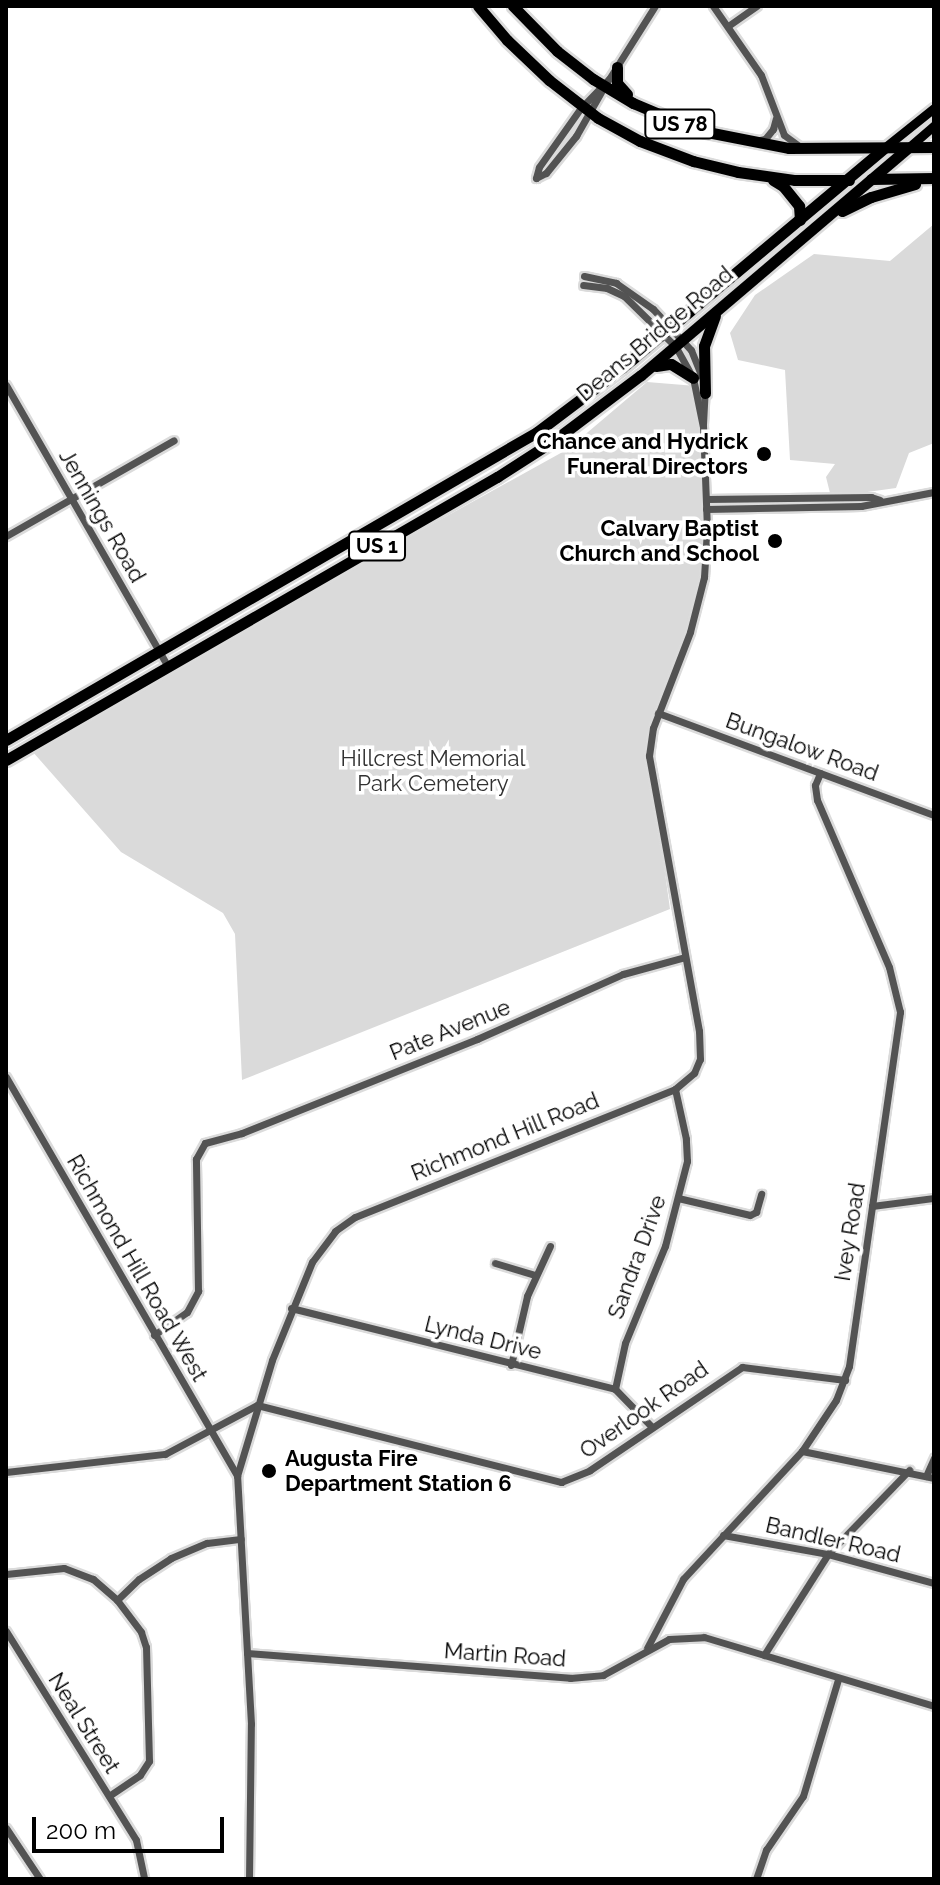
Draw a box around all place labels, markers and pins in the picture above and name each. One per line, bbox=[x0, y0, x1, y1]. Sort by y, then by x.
place label: Chance and Hydrick Funeral Directors bbox=[536, 428, 748, 480]
marker: Chance and Hydrick Funeral Directors bbox=[755, 445, 773, 463]
place label: Calvary Baptist Church and School bbox=[559, 515, 759, 566]
marker: Calvary Baptist Church and School bbox=[766, 532, 784, 550]
place label: Augusta Fire Department Station 6 bbox=[285, 1445, 512, 1496]
marker: Augusta Fire Department Station 6 bbox=[260, 1462, 278, 1480]

